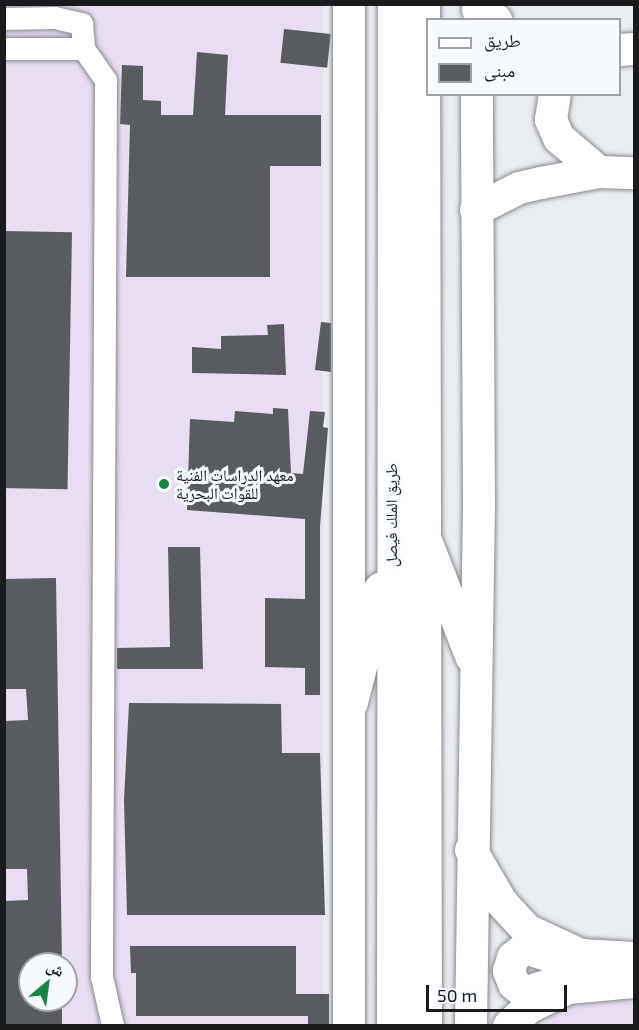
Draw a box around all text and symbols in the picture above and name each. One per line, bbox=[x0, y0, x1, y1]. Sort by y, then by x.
legend bbox=[426, 18, 621, 96]
text: طريق bbox=[484, 29, 521, 51]
text: مبنى bbox=[484, 59, 515, 81]
street label: طريق الملك فيصل bbox=[381, 463, 401, 567]
place label: معهد الدراسات الفنية للقوات البحرية bbox=[176, 465, 293, 503]
marker: معهد الدراسات الفنية للقوات البحرية bbox=[157, 477, 171, 491]
north arrow bbox=[18, 952, 78, 1012]
text: ش bbox=[44, 955, 68, 980]
scale bar bbox=[429, 973, 570, 1011]
text: 50 m bbox=[437, 984, 477, 1006]

